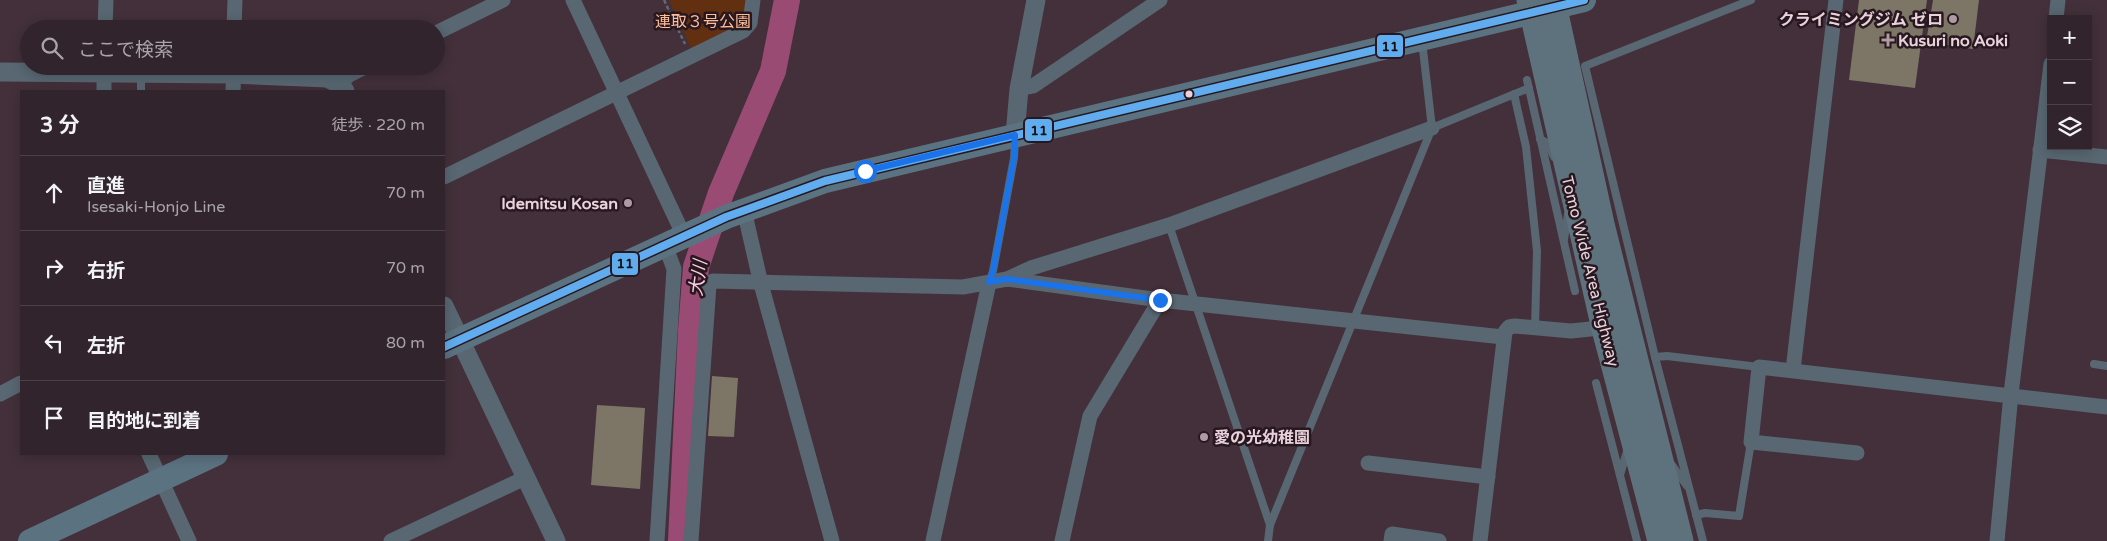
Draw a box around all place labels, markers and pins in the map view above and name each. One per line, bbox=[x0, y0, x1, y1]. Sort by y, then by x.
place label: クライミングジム ゼロ bbox=[1779, 10, 1943, 30]
marker: クライミングジム ゼロ bbox=[1947, 13, 1959, 25]
place label: Kusuri no Aoki bbox=[1898, 31, 2008, 51]
marker: Kusuri no Aoki bbox=[1882, 34, 1894, 46]
unlabelled marker bbox=[1184, 89, 1194, 99]
place label: Idemitsu Kosan bbox=[501, 194, 618, 214]
marker: Idemitsu Kosan bbox=[622, 197, 634, 209]
place label: 愛の光幼稚園 bbox=[1214, 428, 1310, 448]
marker: 愛の光幼稚園 bbox=[1198, 431, 1210, 443]

